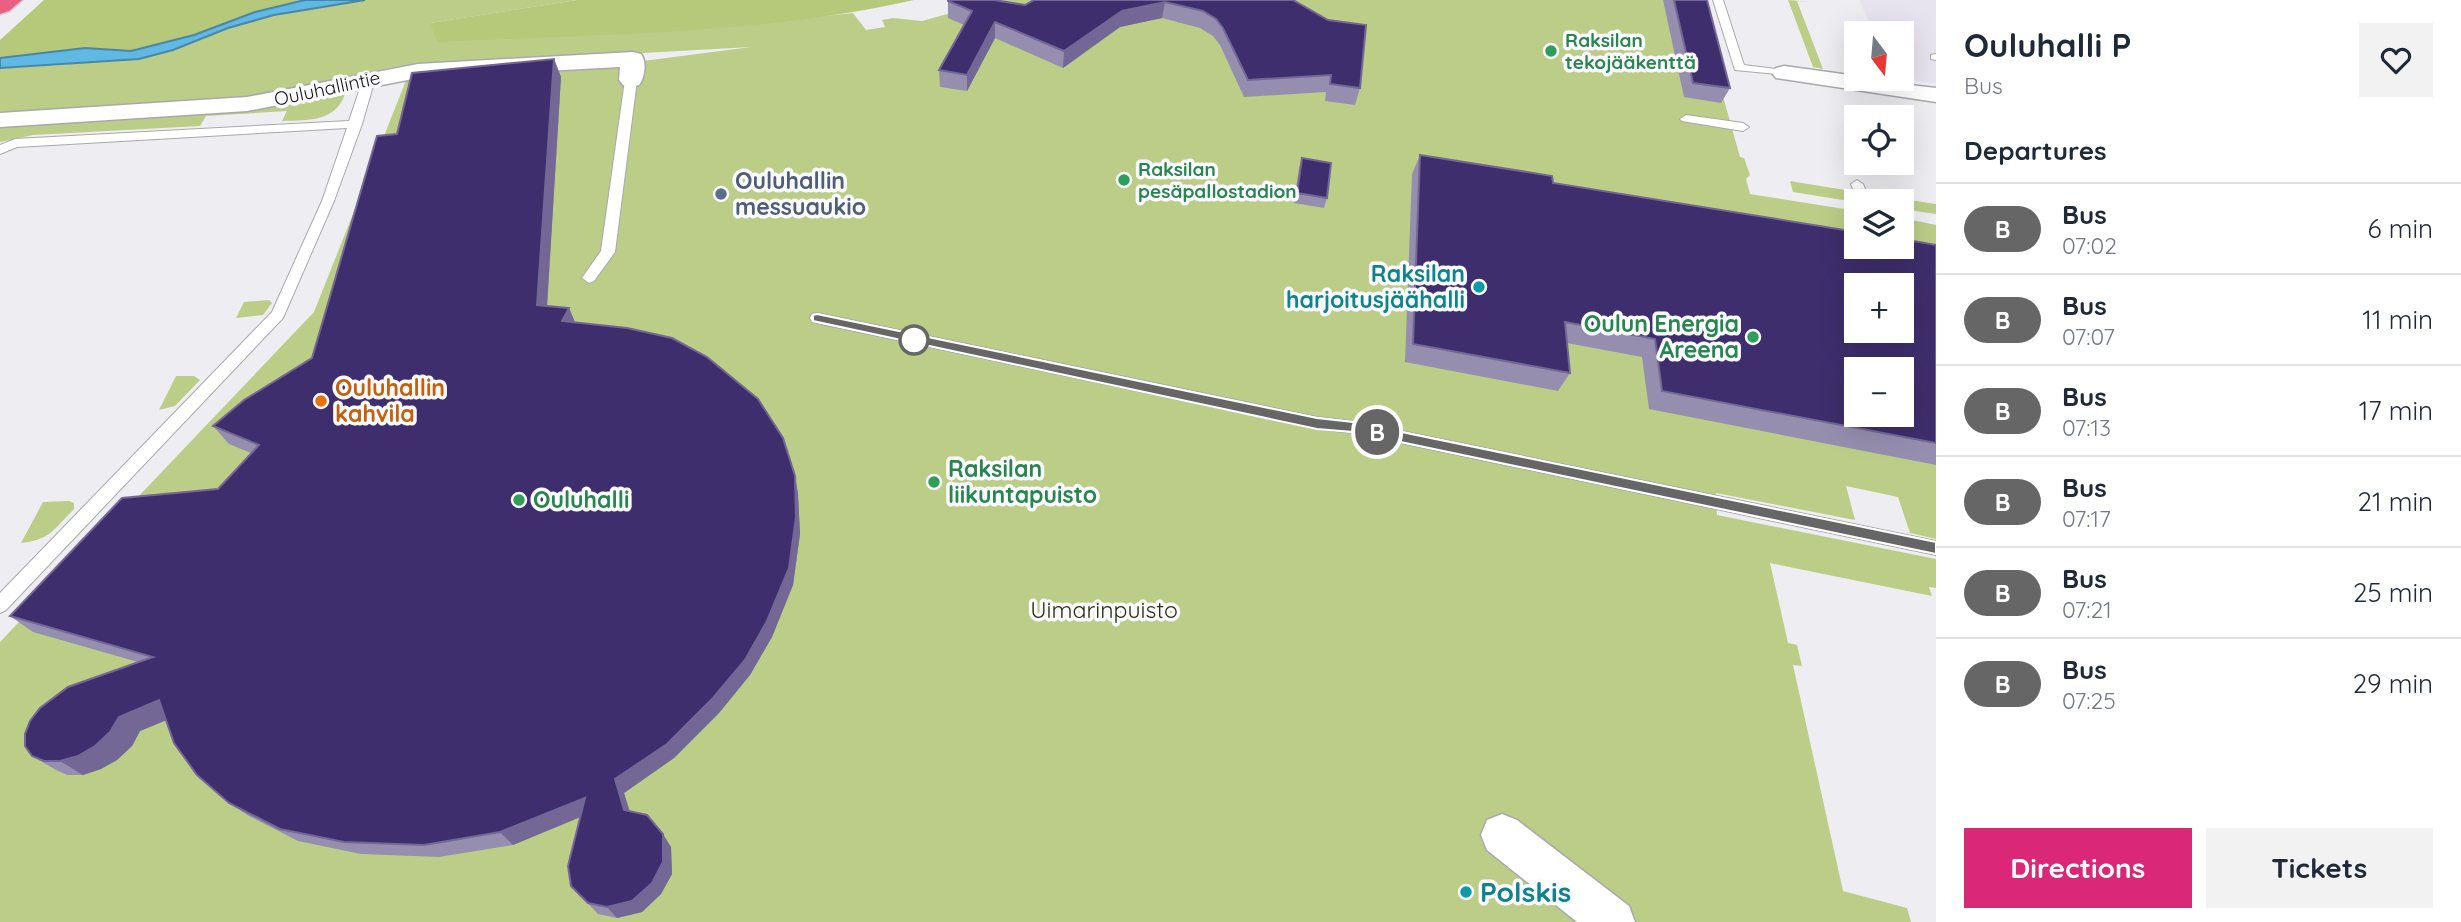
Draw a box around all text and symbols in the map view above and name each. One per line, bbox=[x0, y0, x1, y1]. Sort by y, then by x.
north arrow bbox=[1844, 21, 1914, 91]
map controls bbox=[1844, 21, 1914, 427]
button: heart bbox=[2359, 23, 2433, 97]
text: Ouluhalli P bbox=[1964, 24, 2131, 65]
place label: Raksilan tekojääkenttä bbox=[1565, 28, 1696, 74]
marker: Raksilan tekojääkenttä bbox=[1543, 43, 1559, 59]
street label: Ouluhallintie bbox=[272, 65, 382, 111]
text: Bus bbox=[1964, 71, 2003, 100]
button: locate bbox=[1844, 105, 1914, 175]
text: Departures bbox=[1964, 134, 2107, 167]
place label: Raksilan pesäpallostadion bbox=[1138, 157, 1297, 203]
place label: Ouluhallin messuaukio bbox=[735, 166, 866, 221]
marker: Raksilan pesäpallostadion bbox=[1116, 172, 1132, 188]
marker: Ouluhallin messuaukio bbox=[713, 186, 729, 202]
button: layers bbox=[1844, 189, 1914, 259]
text: Bus bbox=[2062, 198, 2107, 231]
text: 6 min bbox=[2368, 212, 2433, 245]
text: B bbox=[1995, 214, 2010, 244]
text: 07:02 bbox=[2062, 231, 2117, 260]
place label: Raksilan harjoitusjäähalli bbox=[1286, 259, 1465, 314]
button: + bbox=[1844, 273, 1914, 343]
marker: Raksilan harjoitusjäähalli bbox=[1471, 279, 1487, 295]
text: Bus bbox=[2062, 289, 2107, 322]
text: 11 min bbox=[2362, 303, 2433, 336]
text: B bbox=[1995, 305, 2010, 335]
place label: Oulun Energia Areena bbox=[1584, 309, 1739, 364]
text: 07:07 bbox=[2062, 322, 2115, 351]
unlabelled marker bbox=[899, 325, 929, 355]
marker: Oulun Energia Areena bbox=[1745, 329, 1761, 345]
button: − bbox=[1844, 357, 1914, 427]
place label: Ouluhallin kahvila bbox=[335, 373, 445, 428]
text: Bus bbox=[2062, 380, 2107, 413]
marker: Ouluhallin kahvila bbox=[313, 393, 329, 409]
text: 17 min bbox=[2359, 394, 2433, 427]
text: B bbox=[1995, 396, 2010, 426]
line badge: B bbox=[1354, 409, 1400, 455]
text: 07:13 bbox=[2062, 413, 2111, 442]
text: B bbox=[1369, 417, 1385, 447]
place label: Raksilan liikuntapuisto bbox=[948, 454, 1097, 509]
text: Bus bbox=[2062, 471, 2107, 504]
marker: Raksilan liikuntapuisto bbox=[926, 474, 942, 490]
place label: Ouluhalli bbox=[533, 485, 629, 514]
text: 21 min bbox=[2358, 485, 2433, 518]
text: B bbox=[1995, 487, 2010, 517]
marker: Ouluhalli bbox=[511, 492, 527, 508]
text: 07:17 bbox=[2062, 504, 2111, 533]
text: Bus bbox=[2062, 562, 2107, 595]
text: 25 min bbox=[2353, 576, 2433, 609]
text: B bbox=[1995, 578, 2010, 608]
park label: Uimarinpuisto bbox=[1030, 595, 1178, 624]
text: 07:21 bbox=[2062, 595, 2112, 624]
text: Bus bbox=[2062, 653, 2107, 686]
text: 29 min bbox=[2353, 667, 2433, 700]
text: B bbox=[1995, 669, 2010, 699]
text: 07:25 bbox=[2062, 686, 2116, 715]
button: Directions bbox=[1964, 828, 2192, 908]
button: Tickets bbox=[2206, 828, 2433, 908]
place label: Polskis bbox=[1480, 874, 1571, 909]
marker: Polskis bbox=[1458, 884, 1474, 900]

